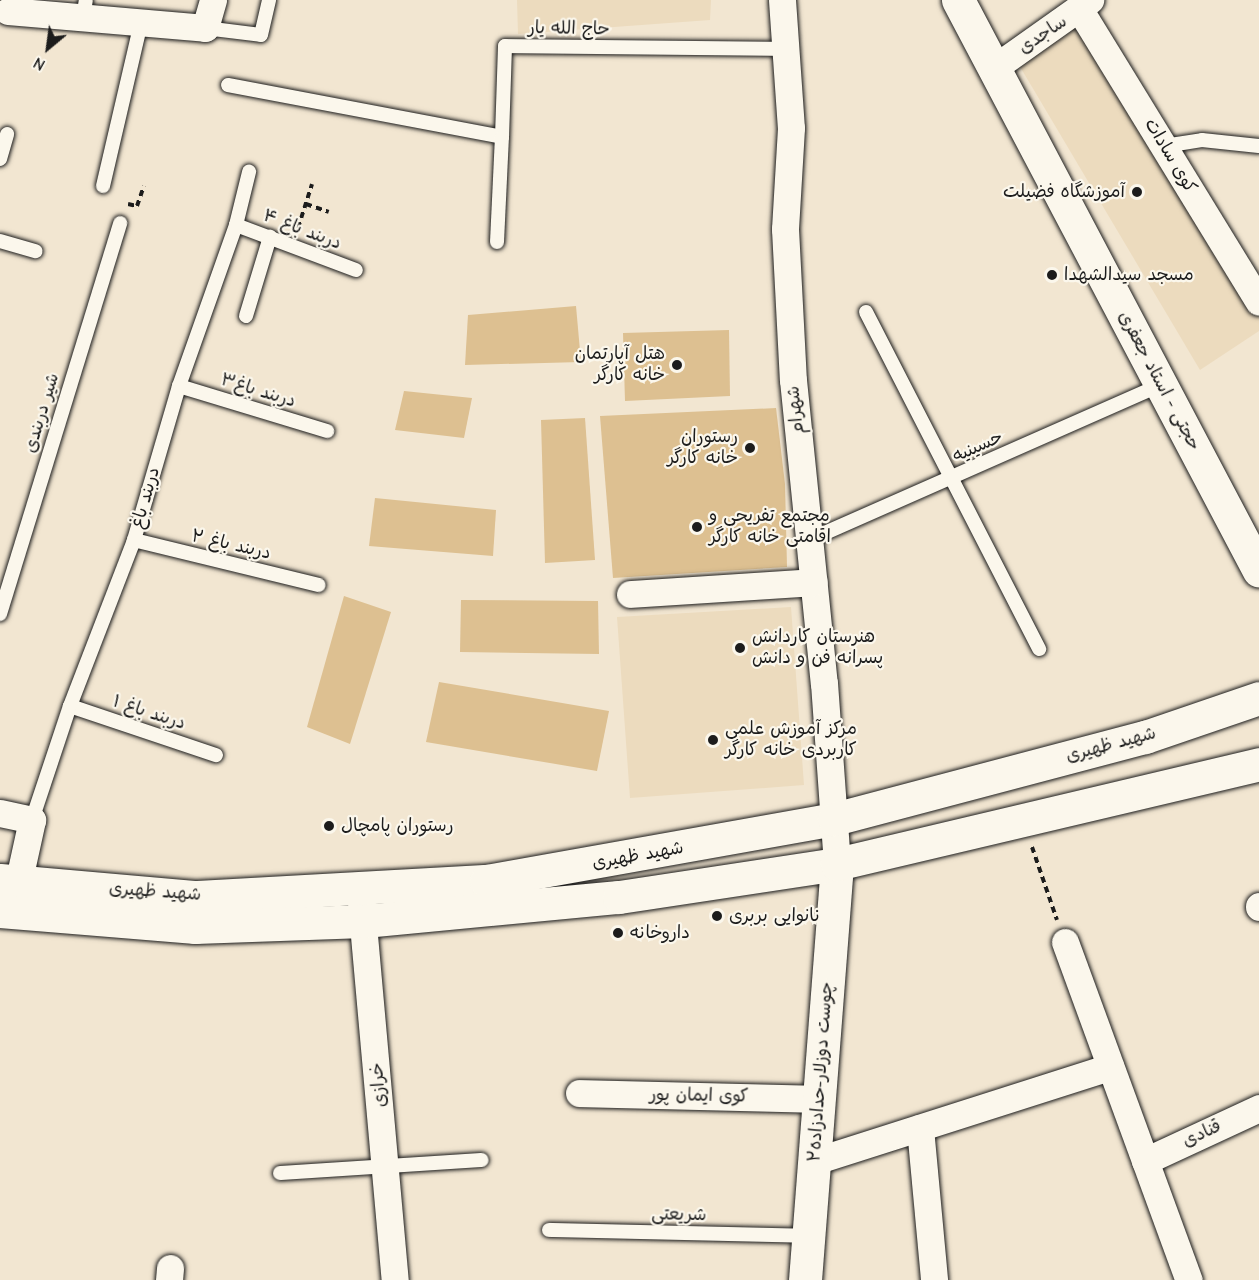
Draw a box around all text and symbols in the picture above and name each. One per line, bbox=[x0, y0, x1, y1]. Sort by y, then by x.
street label: ساجدی bbox=[1015, 11, 1071, 59]
street label: حاج الله یار bbox=[528, 17, 610, 41]
north arrow bbox=[18, 18, 78, 78]
text: N bbox=[30, 53, 48, 74]
street label: کوی سادات bbox=[1139, 115, 1201, 197]
place label: آموزشگاه فضیلت bbox=[1003, 181, 1125, 203]
marker: آموزشگاه فضیلت bbox=[1130, 185, 1144, 199]
street label: دربند باغ ۴ bbox=[260, 205, 344, 255]
place label: مسجد سیدالشهدا bbox=[1064, 264, 1194, 286]
marker: مسجد سیدالشهدا bbox=[1045, 268, 1059, 282]
street label: حجتی - استاد جعفری bbox=[1113, 308, 1205, 454]
place label: هتل آپارتمان خانه کارگر bbox=[575, 344, 665, 386]
marker: هتل آپارتمان خانه کارگر bbox=[670, 358, 684, 372]
street label: دربند باغ۳ bbox=[218, 369, 298, 413]
street label: شیر دربندی bbox=[20, 370, 64, 456]
street label: شهرام bbox=[783, 385, 809, 435]
street label: حسینیه bbox=[949, 426, 1007, 468]
place label: رستوران خانه کارگر bbox=[667, 427, 738, 470]
marker: رستوران خانه کارگر bbox=[743, 441, 757, 455]
street label: دربند باغ bbox=[127, 465, 165, 531]
place label: مجتمع تفریحی و اقامتی خانه کارگر bbox=[709, 506, 831, 548]
marker: مجتمع تفریحی و اقامتی خانه کارگر bbox=[690, 520, 704, 534]
street label: دربند باغ ۲ bbox=[189, 525, 273, 565]
place label: هنرستان کاردانش پسرانه فن و دانش bbox=[752, 627, 883, 670]
marker: هنرستان کاردانش پسرانه فن و دانش bbox=[733, 641, 747, 655]
street label: دربند باغ ۱ bbox=[110, 691, 188, 735]
place label: مرکز آموزش علمی کاربردی خانه کارگر bbox=[725, 719, 857, 762]
street label: شهید ظهیری bbox=[1064, 723, 1158, 767]
marker: مرکز آموزش علمی کاربردی خانه کارگر bbox=[706, 733, 720, 747]
place label: رستوران پامچال bbox=[341, 815, 454, 837]
marker: رستوران پامچال bbox=[322, 819, 336, 833]
street label: شهید ظهیری bbox=[591, 837, 685, 875]
street label: شهید ظهیری bbox=[108, 878, 202, 906]
place label: نانوایی بربری bbox=[729, 905, 820, 927]
marker: نانوایی بربری bbox=[710, 909, 724, 923]
place label: داروخانه bbox=[630, 922, 690, 944]
marker: داروخانه bbox=[611, 926, 625, 940]
street label: چوست دوزلار-حدادزاده۲ bbox=[804, 981, 838, 1163]
street label: خرازی bbox=[366, 1062, 392, 1108]
street label: کوی ایمان پور bbox=[649, 1084, 749, 1108]
street label: قنادی bbox=[1179, 1116, 1225, 1152]
street label: شریعتی bbox=[651, 1204, 707, 1226]

